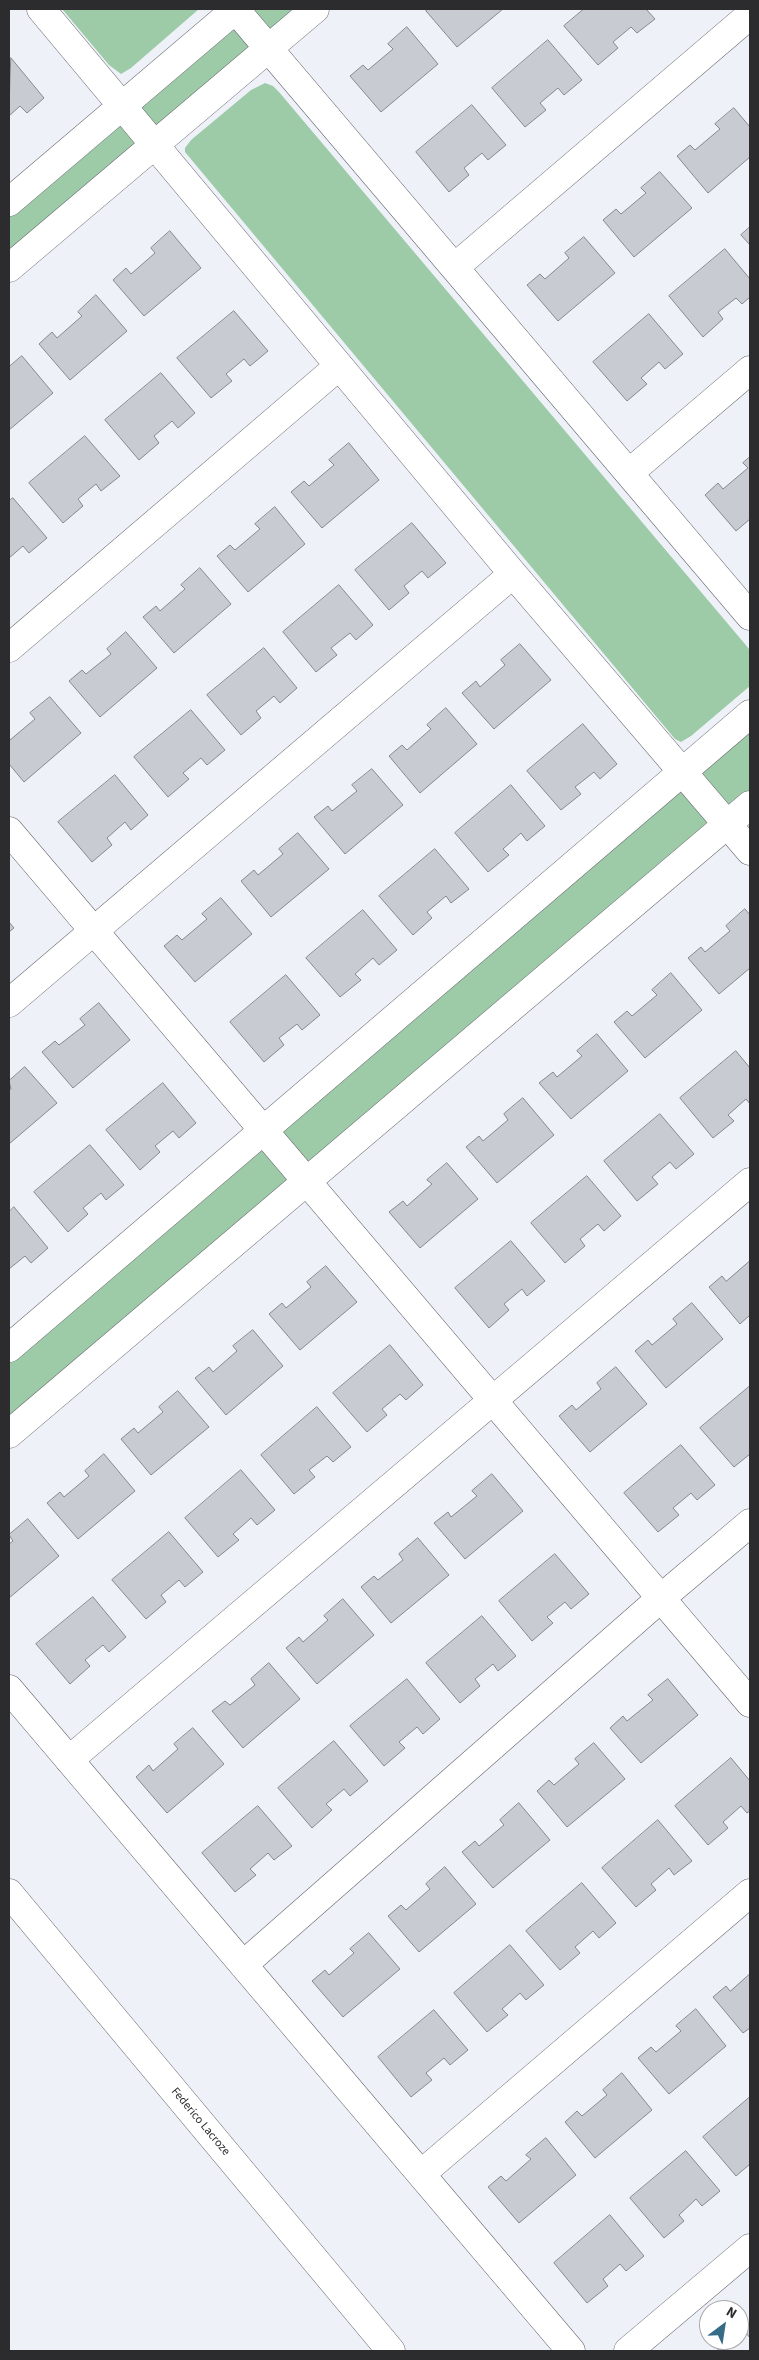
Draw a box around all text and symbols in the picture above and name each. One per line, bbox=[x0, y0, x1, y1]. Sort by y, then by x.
street label: Federico Lacroze bbox=[167, 2085, 233, 2159]
north arrow bbox=[699, 2300, 749, 2350]
text: N bbox=[722, 2302, 740, 2324]

